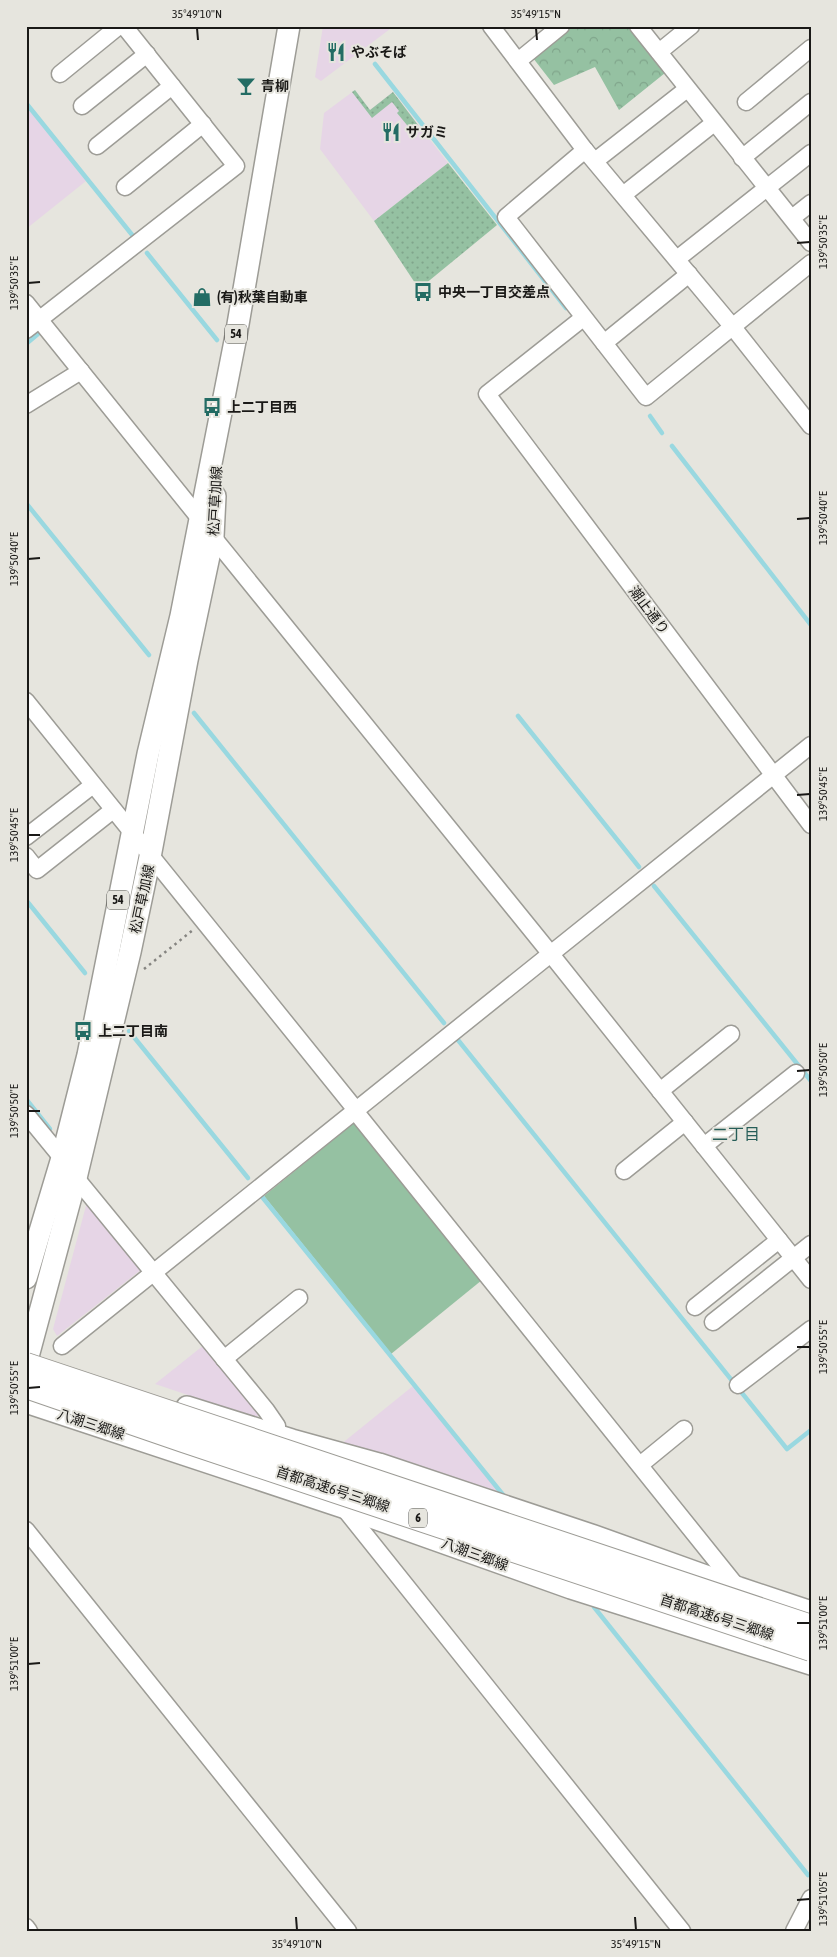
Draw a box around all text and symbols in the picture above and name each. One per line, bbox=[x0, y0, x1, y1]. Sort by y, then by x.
text: 35°49'10"N bbox=[172, 7, 222, 21]
text: 35°49'15"N bbox=[511, 7, 561, 21]
restaurant icon: やぶそば bbox=[325, 41, 347, 63]
place label: やぶそば bbox=[351, 44, 407, 60]
bar icon: 青柳 bbox=[235, 75, 257, 97]
place label: 青柳 bbox=[261, 78, 289, 94]
restaurant icon: サガミ bbox=[380, 121, 402, 143]
place label: サガミ bbox=[406, 124, 448, 140]
text: 139°50'35"E bbox=[816, 215, 830, 269]
text: 139°50'35"E bbox=[7, 256, 21, 310]
bus stop icon: 中央一丁目交差点 bbox=[412, 281, 434, 303]
place label: 中央一丁目交差点 bbox=[438, 284, 550, 300]
shop icon: (有)秋葉自動車 bbox=[191, 286, 213, 308]
place label: (有)秋葉自動車 bbox=[217, 289, 308, 305]
road number: 54 bbox=[225, 324, 247, 344]
bus stop icon: 上二丁目西 bbox=[201, 396, 223, 418]
place label: 上二丁目西 bbox=[227, 399, 297, 415]
street label: 松戸草加線 bbox=[205, 466, 225, 536]
text: 139°50'40"E bbox=[816, 491, 830, 545]
text: 139°50'40"E bbox=[7, 532, 21, 586]
street label: 潮止通り bbox=[626, 583, 672, 637]
text: 139°50'45"E bbox=[816, 767, 830, 821]
text: 139°50'45"E bbox=[7, 808, 21, 862]
street label: 松戸草加線 bbox=[127, 863, 157, 935]
road number: 54 bbox=[107, 890, 129, 910]
bus stop icon: 上二丁目南 bbox=[72, 1020, 94, 1042]
place label: 上二丁目南 bbox=[98, 1023, 168, 1039]
text: 139°50'50"E bbox=[816, 1043, 830, 1097]
text: 139°50'50"E bbox=[7, 1084, 21, 1138]
district label: 二丁目 bbox=[712, 1125, 760, 1143]
text: 139°50'55"E bbox=[816, 1320, 830, 1374]
text: 139°50'55"E bbox=[7, 1361, 21, 1415]
street label: 八潮三郷線 bbox=[55, 1406, 127, 1442]
street label: 首都高速6号三郷線 bbox=[274, 1463, 392, 1515]
road number: 6 bbox=[409, 1509, 427, 1528]
street label: 八潮三郷線 bbox=[439, 1535, 511, 1573]
street label: 首都高速6号三郷線 bbox=[658, 1591, 776, 1643]
text: 139°51'00"E bbox=[816, 1596, 830, 1650]
text: 139°51'00"E bbox=[7, 1637, 21, 1691]
text: 139°51'05"E bbox=[816, 1872, 830, 1926]
text: 35°49'10"N bbox=[272, 1937, 322, 1951]
text: 35°49'15"N bbox=[611, 1937, 661, 1951]

